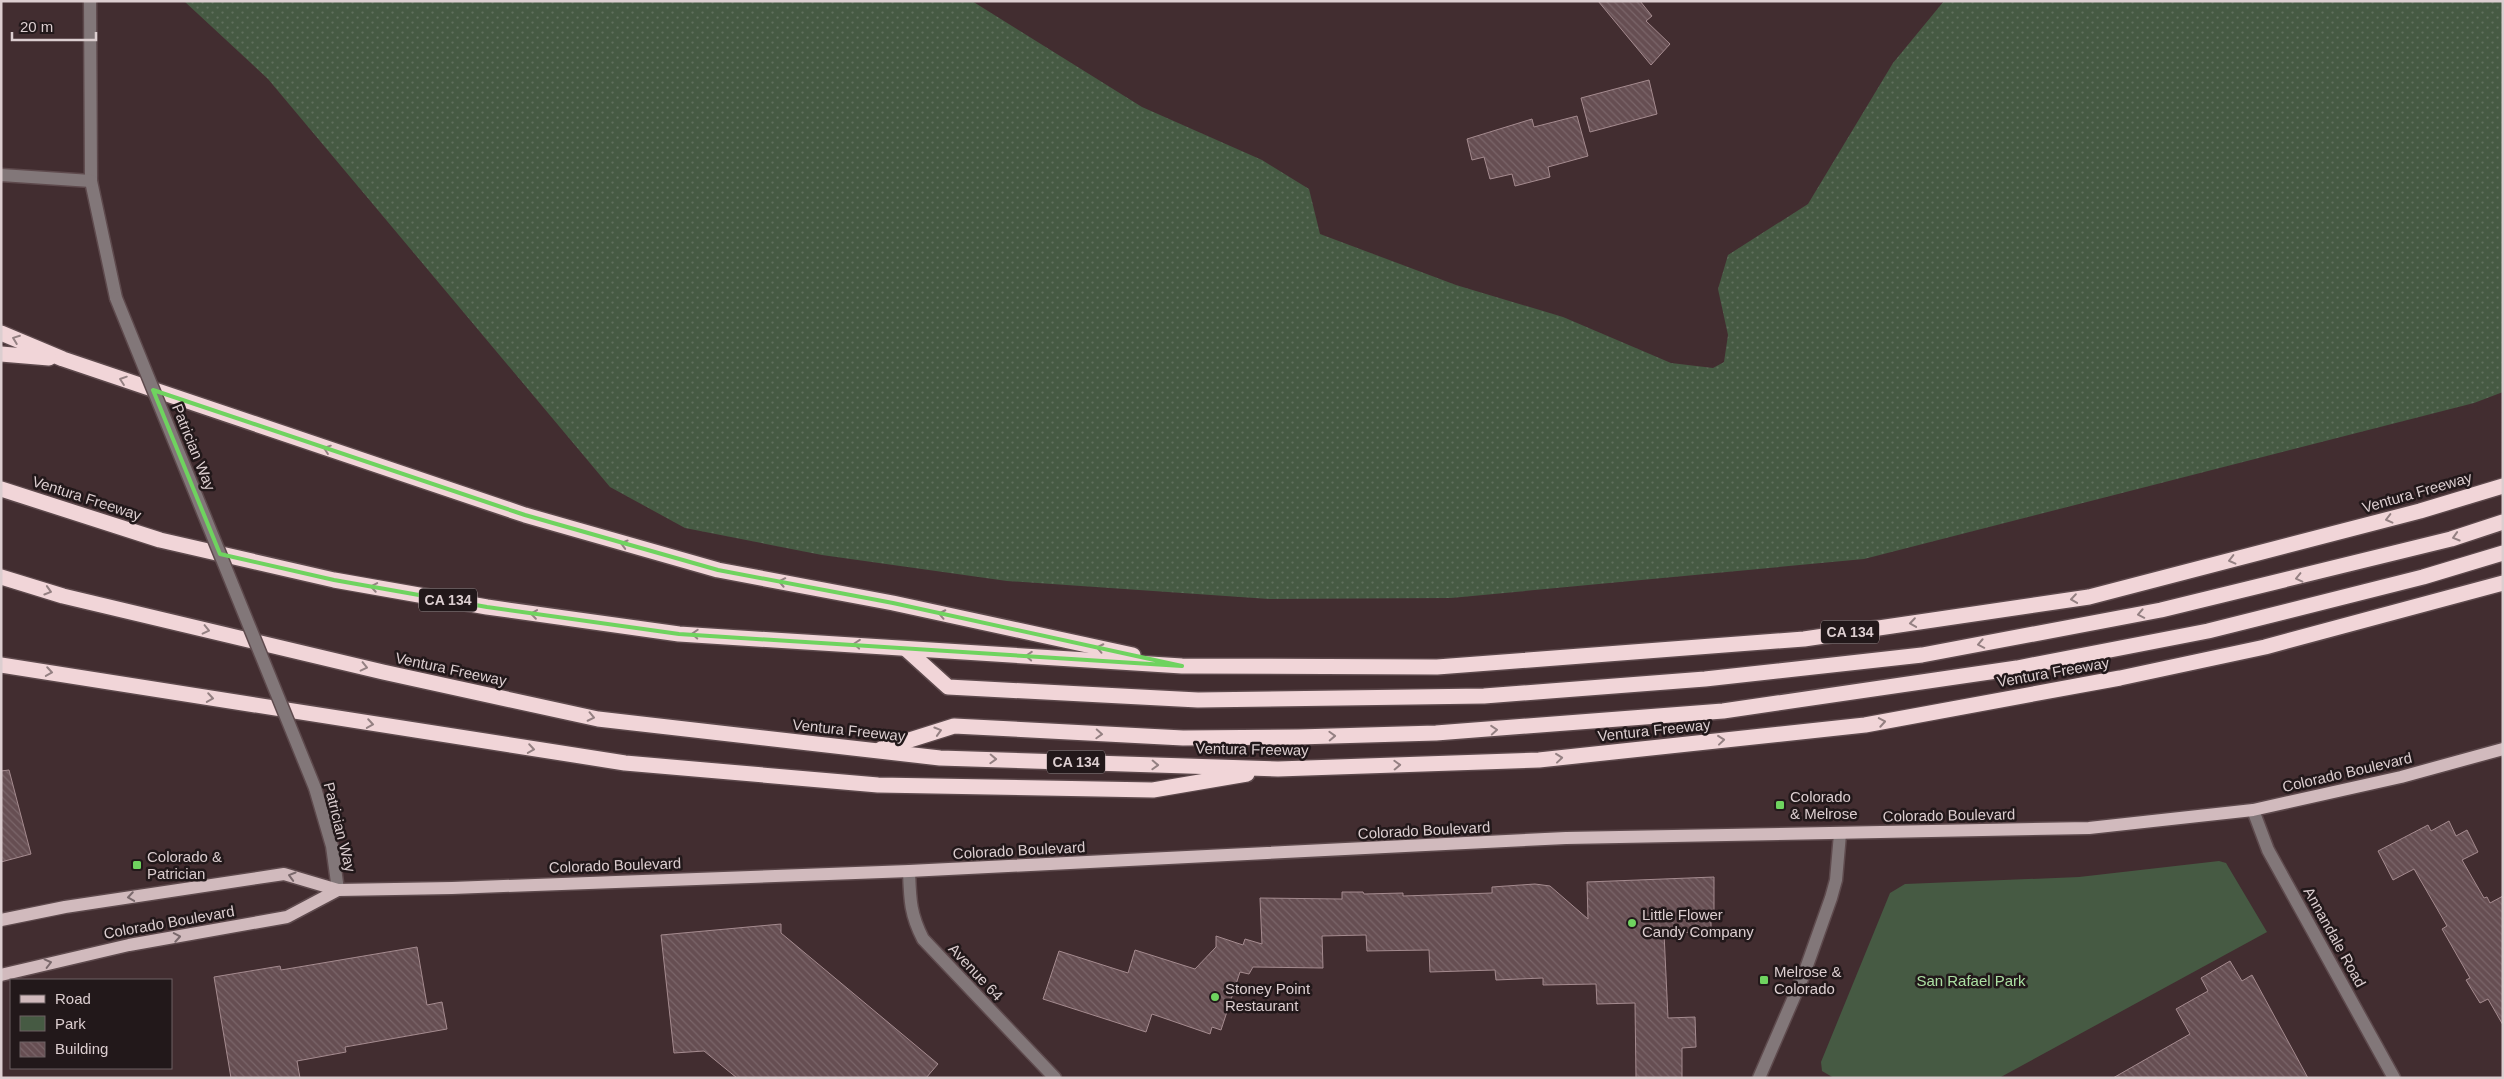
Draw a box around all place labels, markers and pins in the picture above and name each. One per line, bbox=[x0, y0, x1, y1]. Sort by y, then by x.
place label: Colorado & Melrose bbox=[1790, 788, 1858, 822]
marker: Colorado & Melrose bbox=[1774, 799, 1786, 811]
place label: Colorado & Patrician bbox=[147, 848, 222, 882]
marker: Colorado & Patrician bbox=[131, 859, 143, 871]
place label: Little Flower Candy Company bbox=[1642, 906, 1754, 940]
marker: Little Flower Candy Company bbox=[1626, 917, 1638, 929]
place label: Melrose & Colorado bbox=[1774, 963, 1842, 997]
marker: Melrose & Colorado bbox=[1758, 974, 1770, 986]
place label: Stoney Point Restaurant bbox=[1225, 980, 1311, 1014]
marker: Stoney Point Restaurant bbox=[1209, 991, 1221, 1003]

